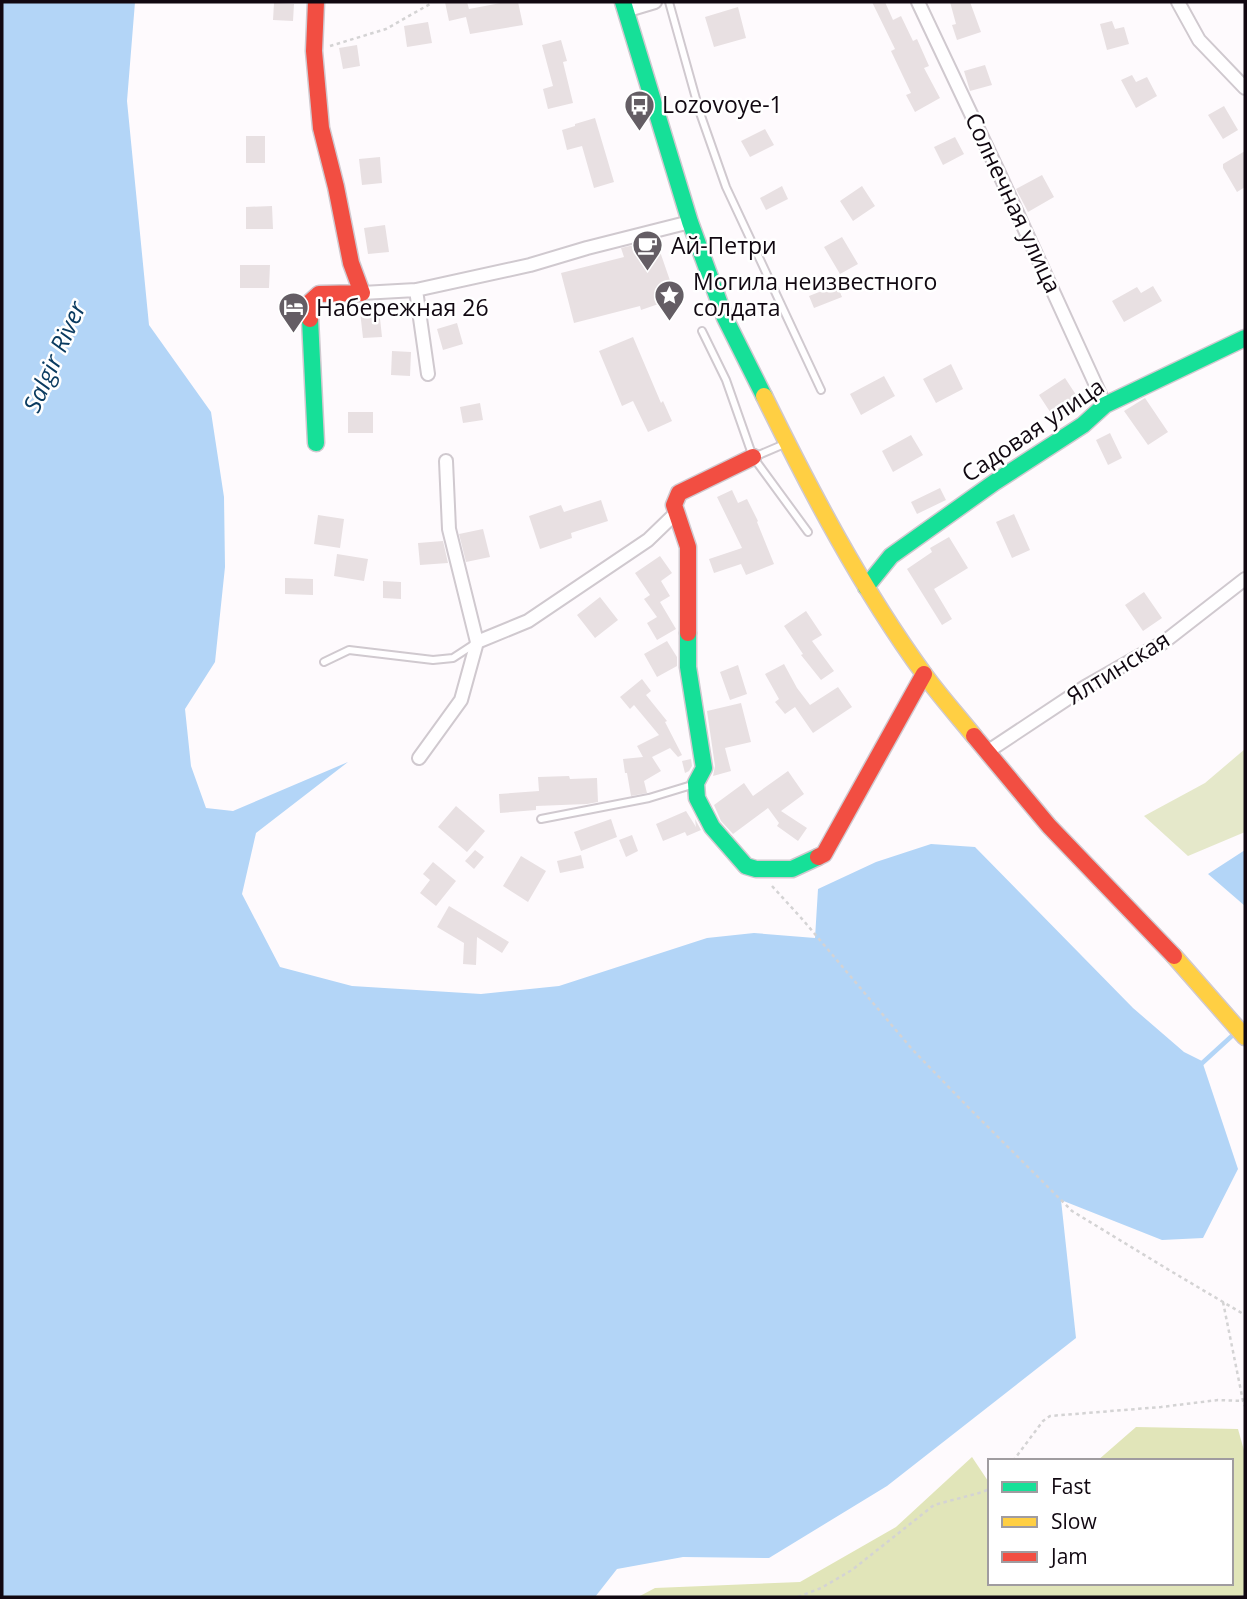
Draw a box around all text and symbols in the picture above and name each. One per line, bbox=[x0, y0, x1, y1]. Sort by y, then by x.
bus stop icon: Lozovoye-1 bbox=[622, 88, 656, 132]
place label: Lozovoye-1 bbox=[662, 88, 783, 120]
street label: Солнечная улица bbox=[958, 107, 1070, 298]
cafe icon: Ай-Петри bbox=[631, 229, 665, 273]
place label: Ай-Петри bbox=[671, 229, 777, 261]
place label: Могила неизвестного солдата bbox=[693, 265, 937, 323]
place icon: Могила неизвестного солдата bbox=[653, 278, 687, 322]
hotel icon: Набережная 26 bbox=[276, 291, 310, 335]
place label: Набережная 26 bbox=[316, 291, 489, 323]
water label: Salgir River bbox=[15, 294, 93, 417]
street label: Садовая улица bbox=[955, 370, 1110, 489]
street label: Ялтинская bbox=[1060, 623, 1175, 711]
legend bbox=[988, 1459, 1233, 1585]
text: Fast bbox=[1051, 1472, 1091, 1500]
text: Slow bbox=[1051, 1507, 1097, 1535]
text: Jam bbox=[1049, 1542, 1088, 1570]

